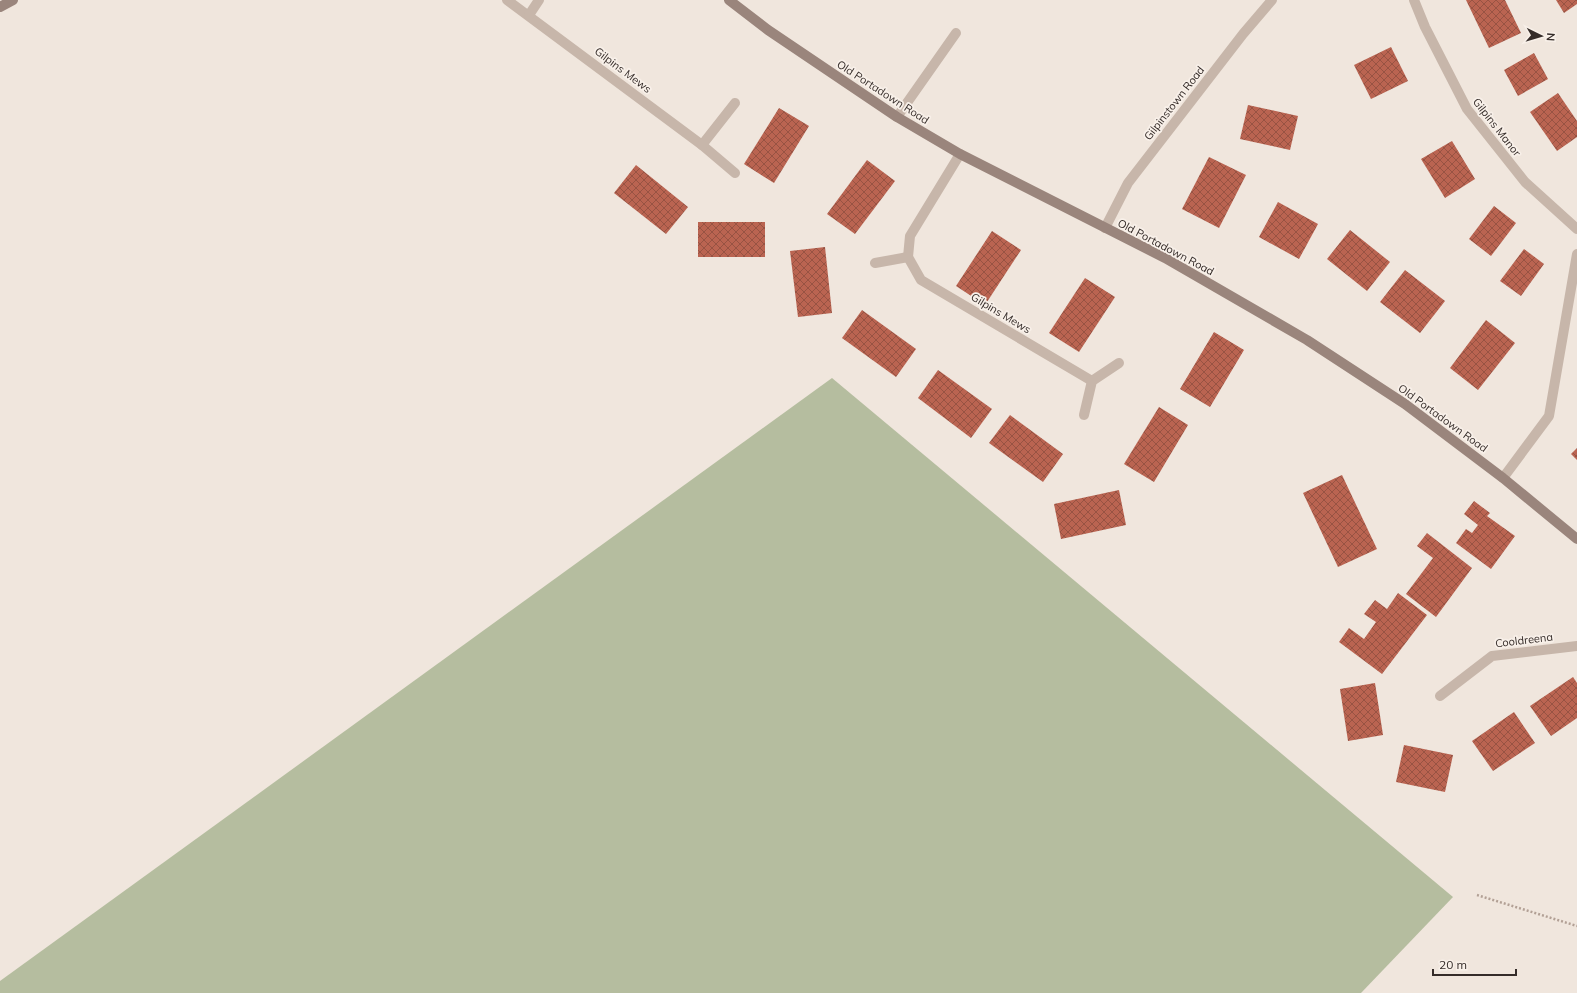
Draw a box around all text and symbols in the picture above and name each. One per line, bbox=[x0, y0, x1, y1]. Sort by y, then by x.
north arrow bbox=[1521, 16, 1561, 56]
text: N bbox=[1544, 32, 1558, 42]
street label: Gilpins Mews bbox=[592, 44, 654, 96]
street label: Old Portadown Road bbox=[834, 57, 932, 127]
street label: Gilpinstown Road bbox=[1141, 63, 1207, 143]
street label: Gilpins Manor bbox=[1470, 95, 1524, 159]
street label: Old Portadown Road bbox=[1115, 216, 1217, 278]
street label: Gilpins Mews bbox=[968, 290, 1034, 336]
street label: Old Portadown Road bbox=[1396, 381, 1490, 455]
street label: Cooldreena bbox=[1494, 630, 1554, 650]
scale bar bbox=[1433, 951, 1516, 977]
text: 20 m bbox=[1439, 957, 1467, 972]

